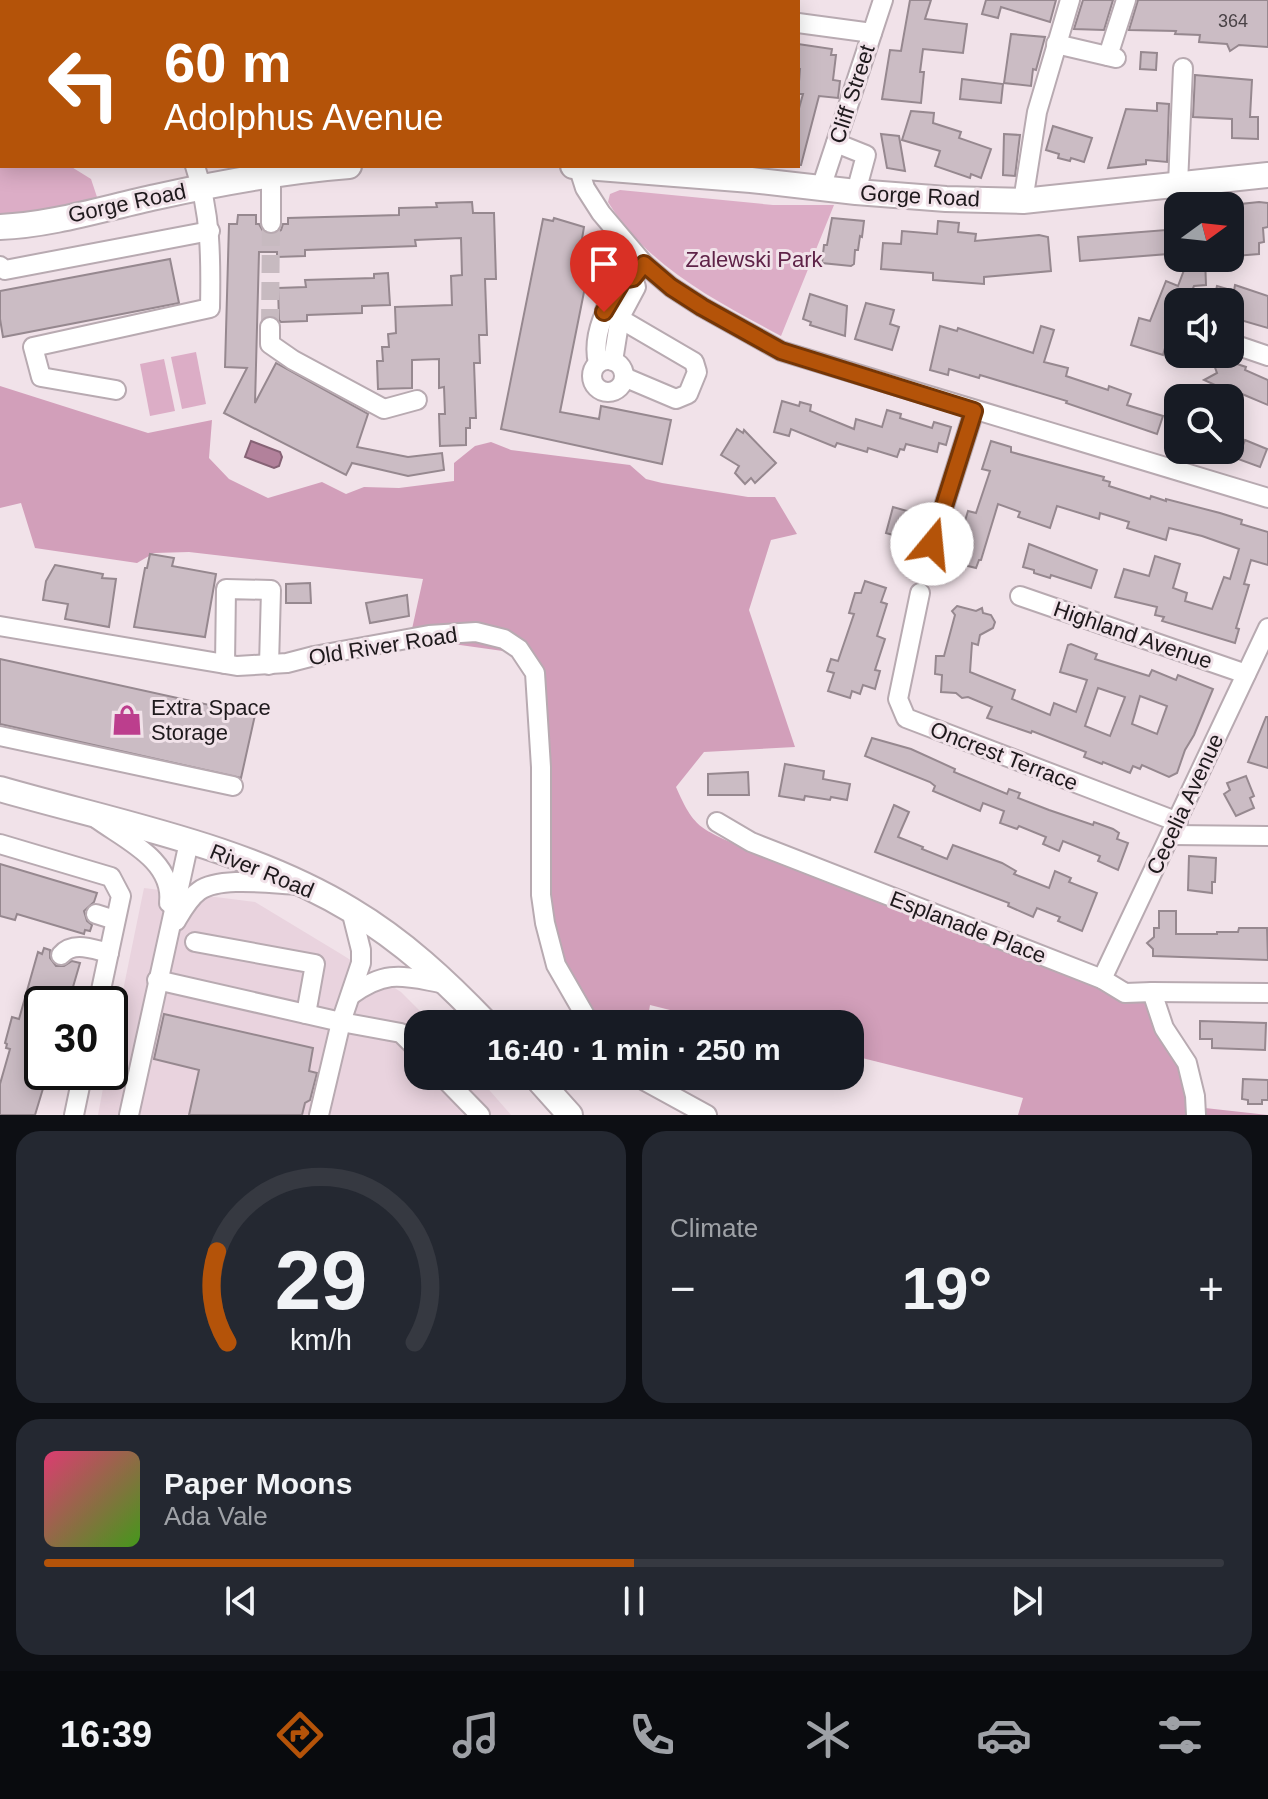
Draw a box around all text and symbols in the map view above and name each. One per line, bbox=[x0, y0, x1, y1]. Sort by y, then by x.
house number: 364 bbox=[1218, 11, 1248, 31]
text: 60 m bbox=[164, 31, 292, 94]
icon: left bbox=[32, 32, 136, 136]
street label: Cliff Street bbox=[824, 41, 880, 147]
text: Adolphus Avenue bbox=[164, 97, 444, 138]
street label: Gorge Road bbox=[66, 178, 188, 228]
street label: Gorge Road bbox=[859, 180, 981, 212]
north arrow bbox=[1164, 192, 1244, 272]
map controls bbox=[1164, 192, 1244, 464]
pin bbox=[570, 230, 638, 312]
icon: arrive bbox=[582, 242, 626, 286]
park label: Zalewski Park bbox=[686, 247, 823, 272]
button: sound bbox=[1164, 288, 1244, 368]
button: search bbox=[1164, 384, 1244, 464]
position arrow bbox=[890, 502, 974, 586]
street label: Highland Avenue bbox=[1050, 596, 1216, 674]
street label: Old River Road bbox=[307, 622, 459, 670]
place label: Extra Space Storage bbox=[151, 695, 271, 745]
shop icon: Extra Space Storage bbox=[110, 703, 144, 737]
street label: Oncrest Terrace bbox=[927, 716, 1081, 796]
street label: Cecelia Avenue bbox=[1141, 730, 1229, 878]
street label: River Road bbox=[206, 839, 318, 903]
street label: Esplanade Place bbox=[886, 886, 1050, 968]
speed limit sign: 30 bbox=[24, 986, 128, 1090]
text: 16:40 · 1 min · 250 m bbox=[487, 1033, 781, 1066]
text: Climate bbox=[670, 1213, 758, 1243]
text: 29 bbox=[275, 1234, 367, 1327]
text: 19° bbox=[902, 1255, 992, 1322]
text: − bbox=[670, 1264, 696, 1313]
text: + bbox=[1198, 1264, 1224, 1313]
text: km/h bbox=[290, 1324, 352, 1356]
text: Paper Moons bbox=[164, 1467, 352, 1500]
text: Ada Vale bbox=[164, 1501, 268, 1531]
icon: previous bbox=[219, 1579, 263, 1623]
icon: pause bbox=[612, 1579, 656, 1623]
icon: next bbox=[1005, 1579, 1049, 1623]
icon: directions bbox=[272, 1707, 328, 1763]
icon: music bbox=[448, 1707, 504, 1763]
icon: phone bbox=[624, 1707, 680, 1763]
icon: climate bbox=[800, 1707, 856, 1763]
icon: car bbox=[976, 1707, 1032, 1763]
icon: filters bbox=[1152, 1707, 1208, 1763]
text: 16:39 bbox=[60, 1714, 152, 1755]

